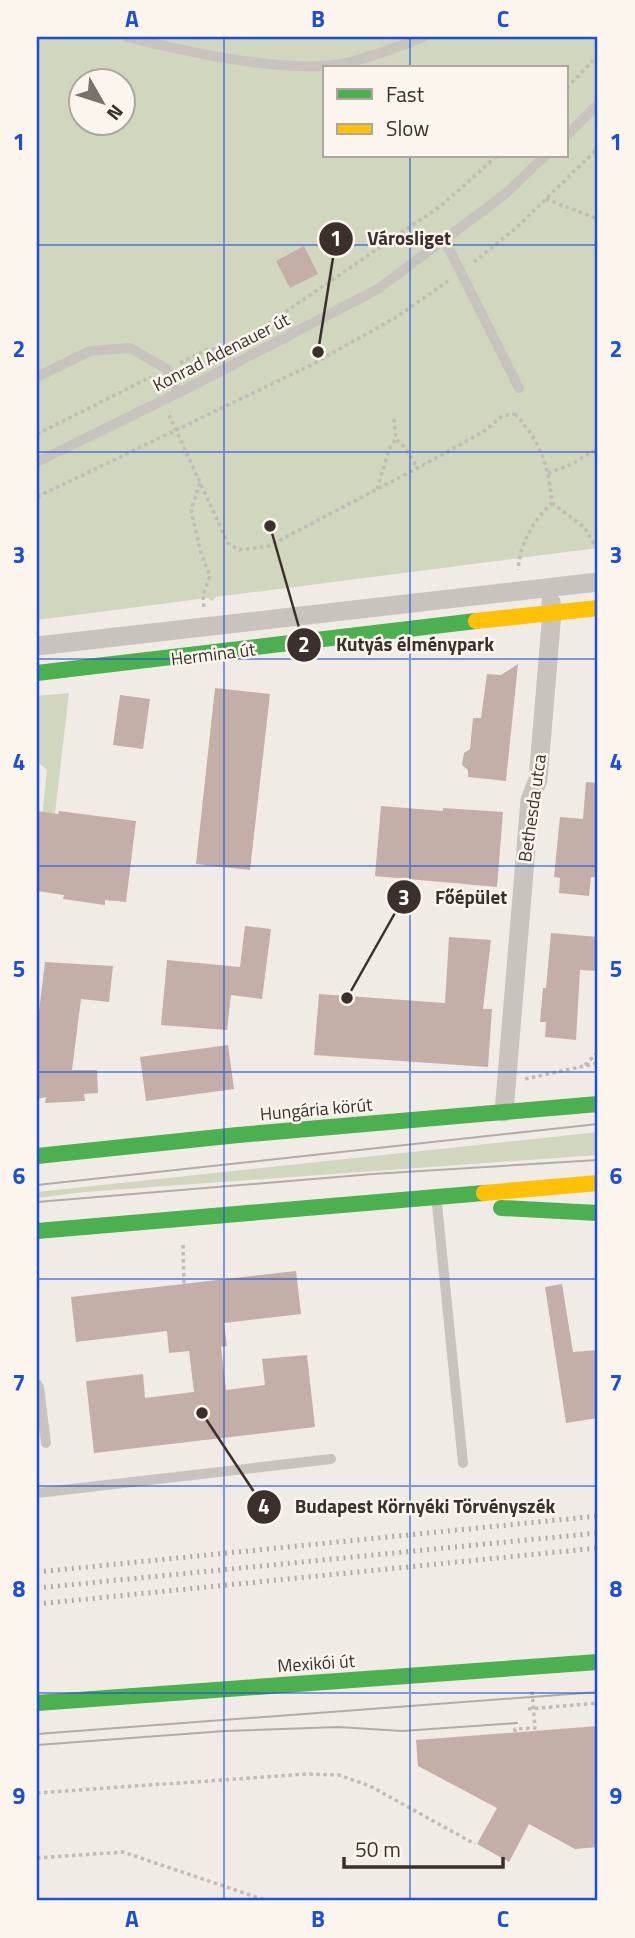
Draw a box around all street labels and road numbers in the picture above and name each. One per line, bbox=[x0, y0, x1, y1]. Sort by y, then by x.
street label: Konrad Adenauer út bbox=[148, 306, 295, 398]
street label: Hermina út bbox=[169, 635, 257, 673]
street label: Bethesda utca bbox=[511, 752, 553, 864]
street label: Hungária körút bbox=[259, 1091, 374, 1127]
street label: Mexikói út bbox=[276, 1647, 356, 1679]

